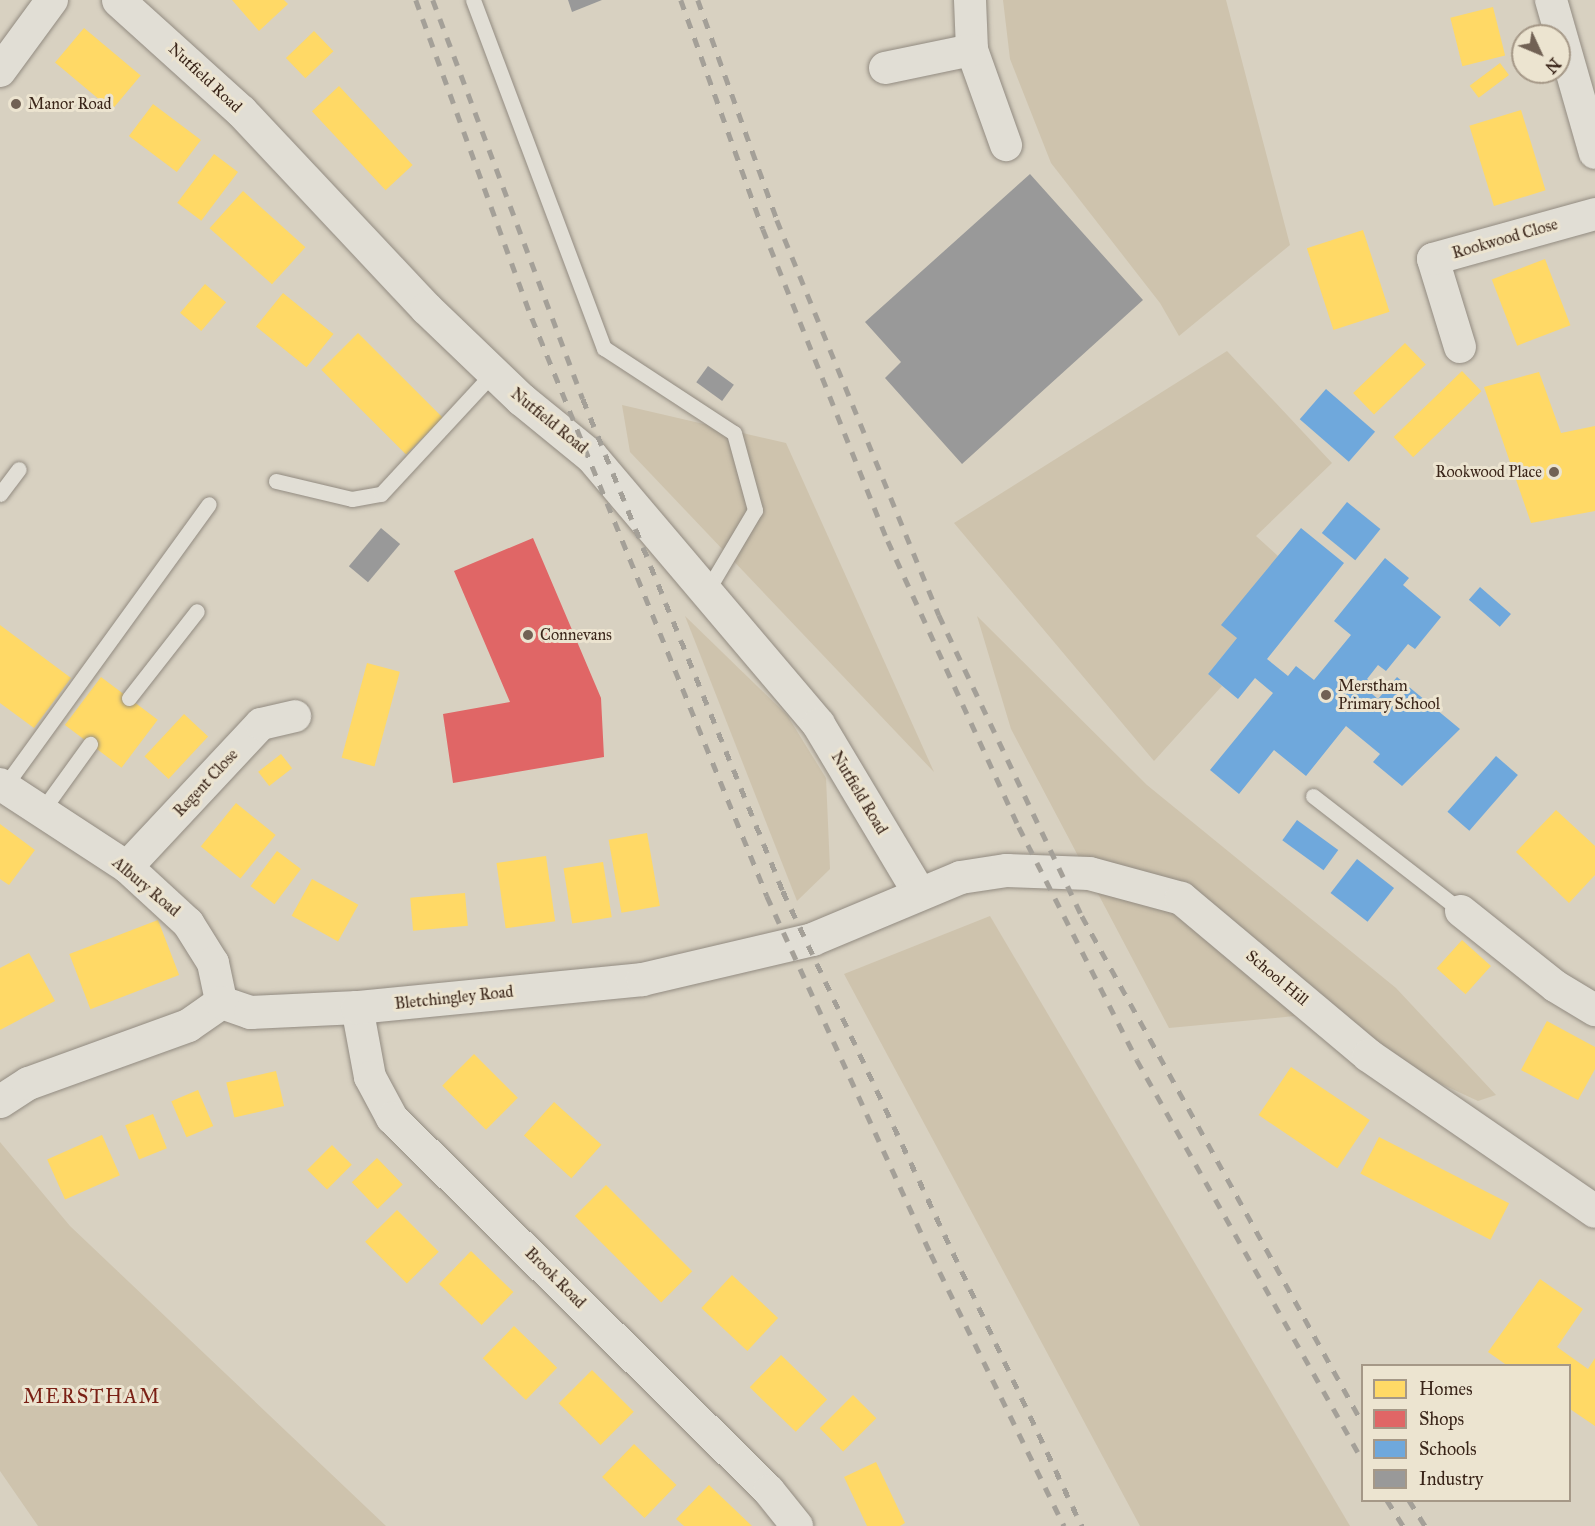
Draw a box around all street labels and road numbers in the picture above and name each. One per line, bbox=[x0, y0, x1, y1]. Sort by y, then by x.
street label: Nutfield Road bbox=[164, 39, 246, 117]
street label: Rookwood Close bbox=[1450, 215, 1560, 263]
street label: Nutfield Road bbox=[507, 384, 591, 458]
street label: Regent Close bbox=[170, 745, 242, 821]
street label: Nutfield Road bbox=[827, 748, 891, 838]
street label: Albury Road bbox=[108, 853, 184, 921]
street label: School Hill bbox=[1242, 946, 1312, 1010]
street label: Bletchingley Road bbox=[394, 982, 514, 1014]
street label: Brook Road bbox=[521, 1244, 589, 1312]

